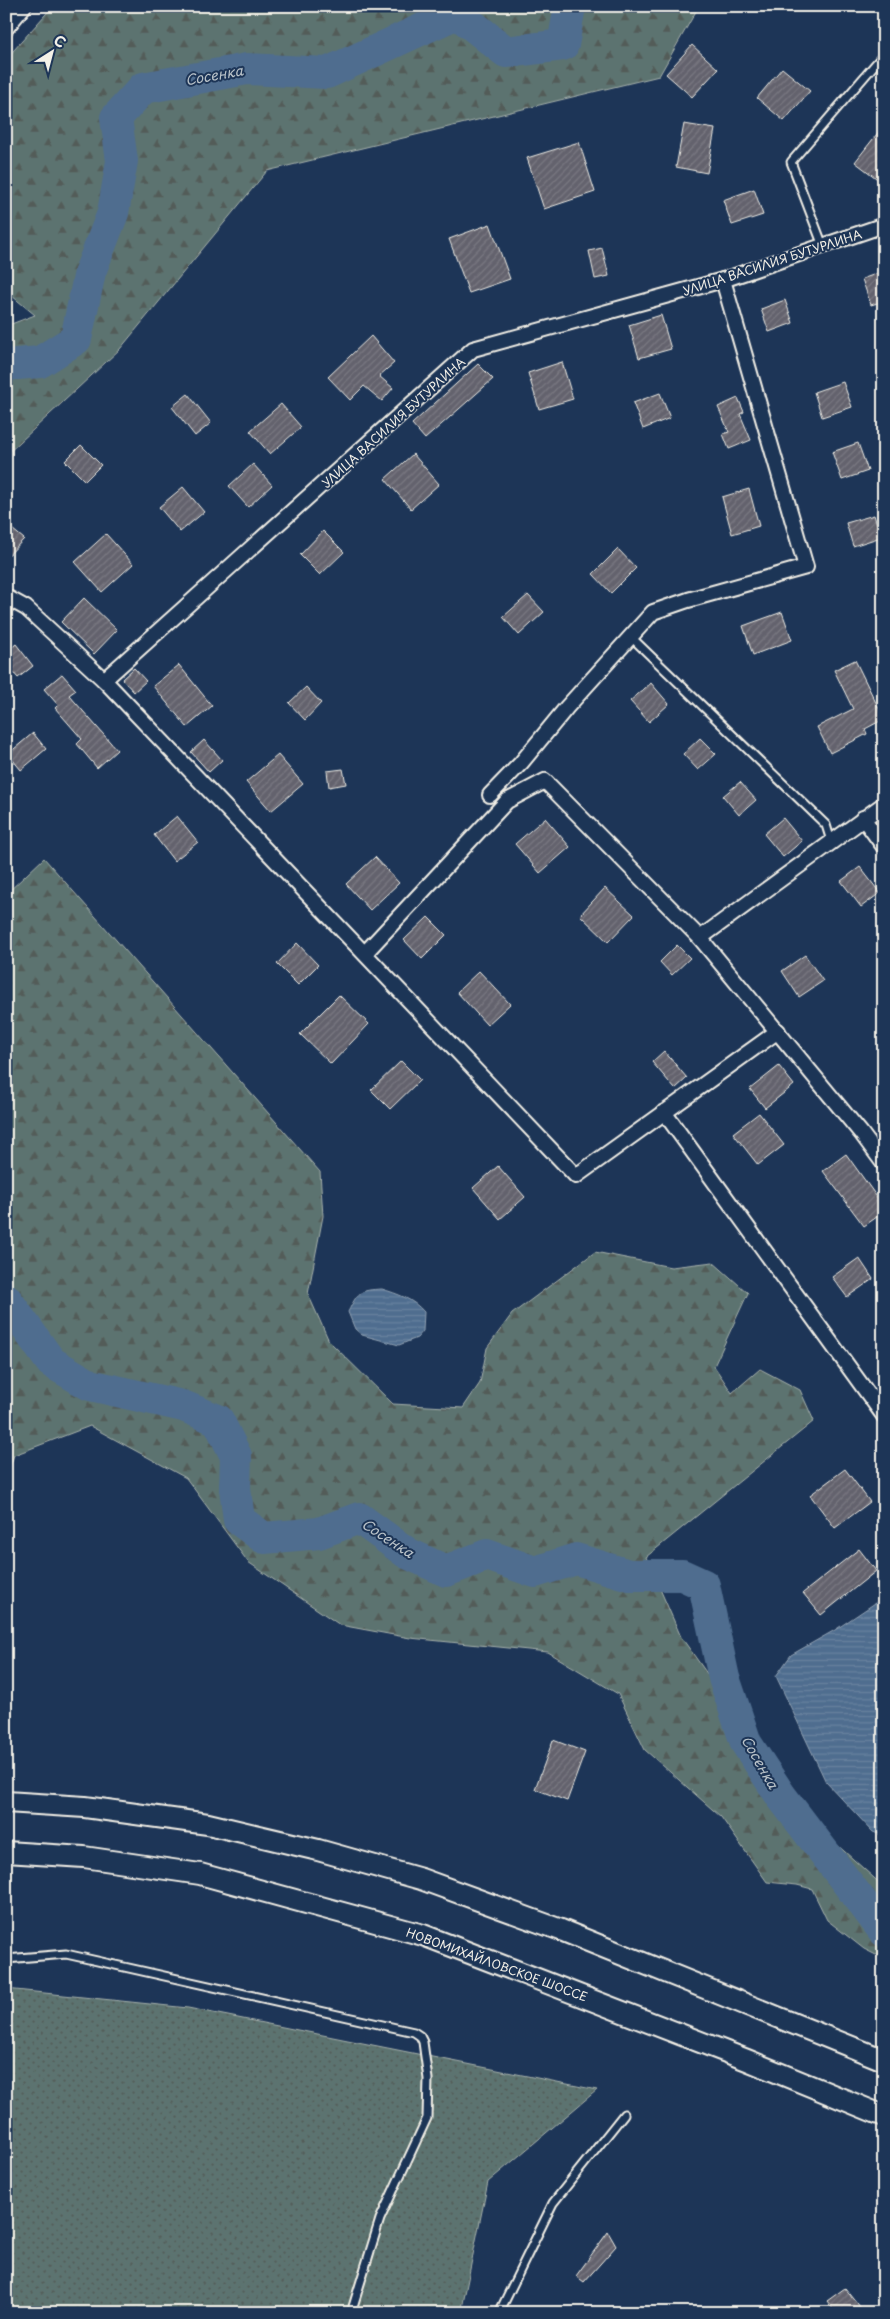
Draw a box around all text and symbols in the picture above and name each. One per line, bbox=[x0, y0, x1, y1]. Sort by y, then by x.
north arrow bbox=[28, 28, 78, 78]
text: С bbox=[50, 29, 70, 53]
water label: Сосенка bbox=[183, 59, 246, 90]
street label: УЛИЦА ВАСИЛИЯ БУТУРЛИНА bbox=[680, 224, 864, 300]
street label: УЛИЦА ВАСИЛИЯ БУТУРЛИНА bbox=[317, 353, 469, 491]
water label: Сосенка bbox=[358, 1513, 419, 1563]
water label: Сосенка bbox=[736, 1731, 784, 1794]
street label: НОВОМИХАЙЛОВСКОЕ ШОССЕ bbox=[404, 1923, 590, 2005]

